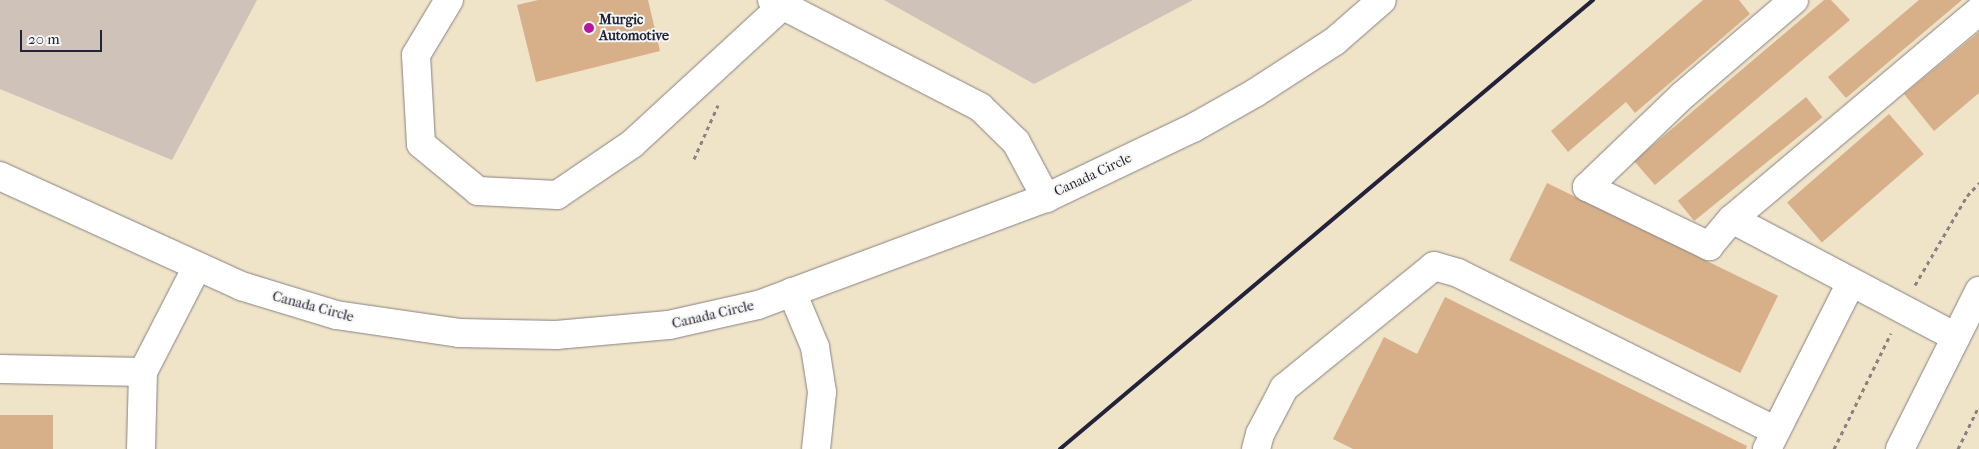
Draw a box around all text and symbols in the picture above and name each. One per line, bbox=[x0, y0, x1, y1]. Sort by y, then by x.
place label: Murgic Automotive bbox=[599, 12, 669, 44]
scale bar bbox=[22, 20, 105, 52]
marker: Murgic Automotive bbox=[583, 22, 595, 34]
text: 20 m bbox=[28, 30, 60, 48]
street label: Canada Circle bbox=[1051, 150, 1135, 200]
street label: Canada Circle bbox=[270, 288, 356, 326]
street label: Canada Circle bbox=[670, 297, 756, 333]

